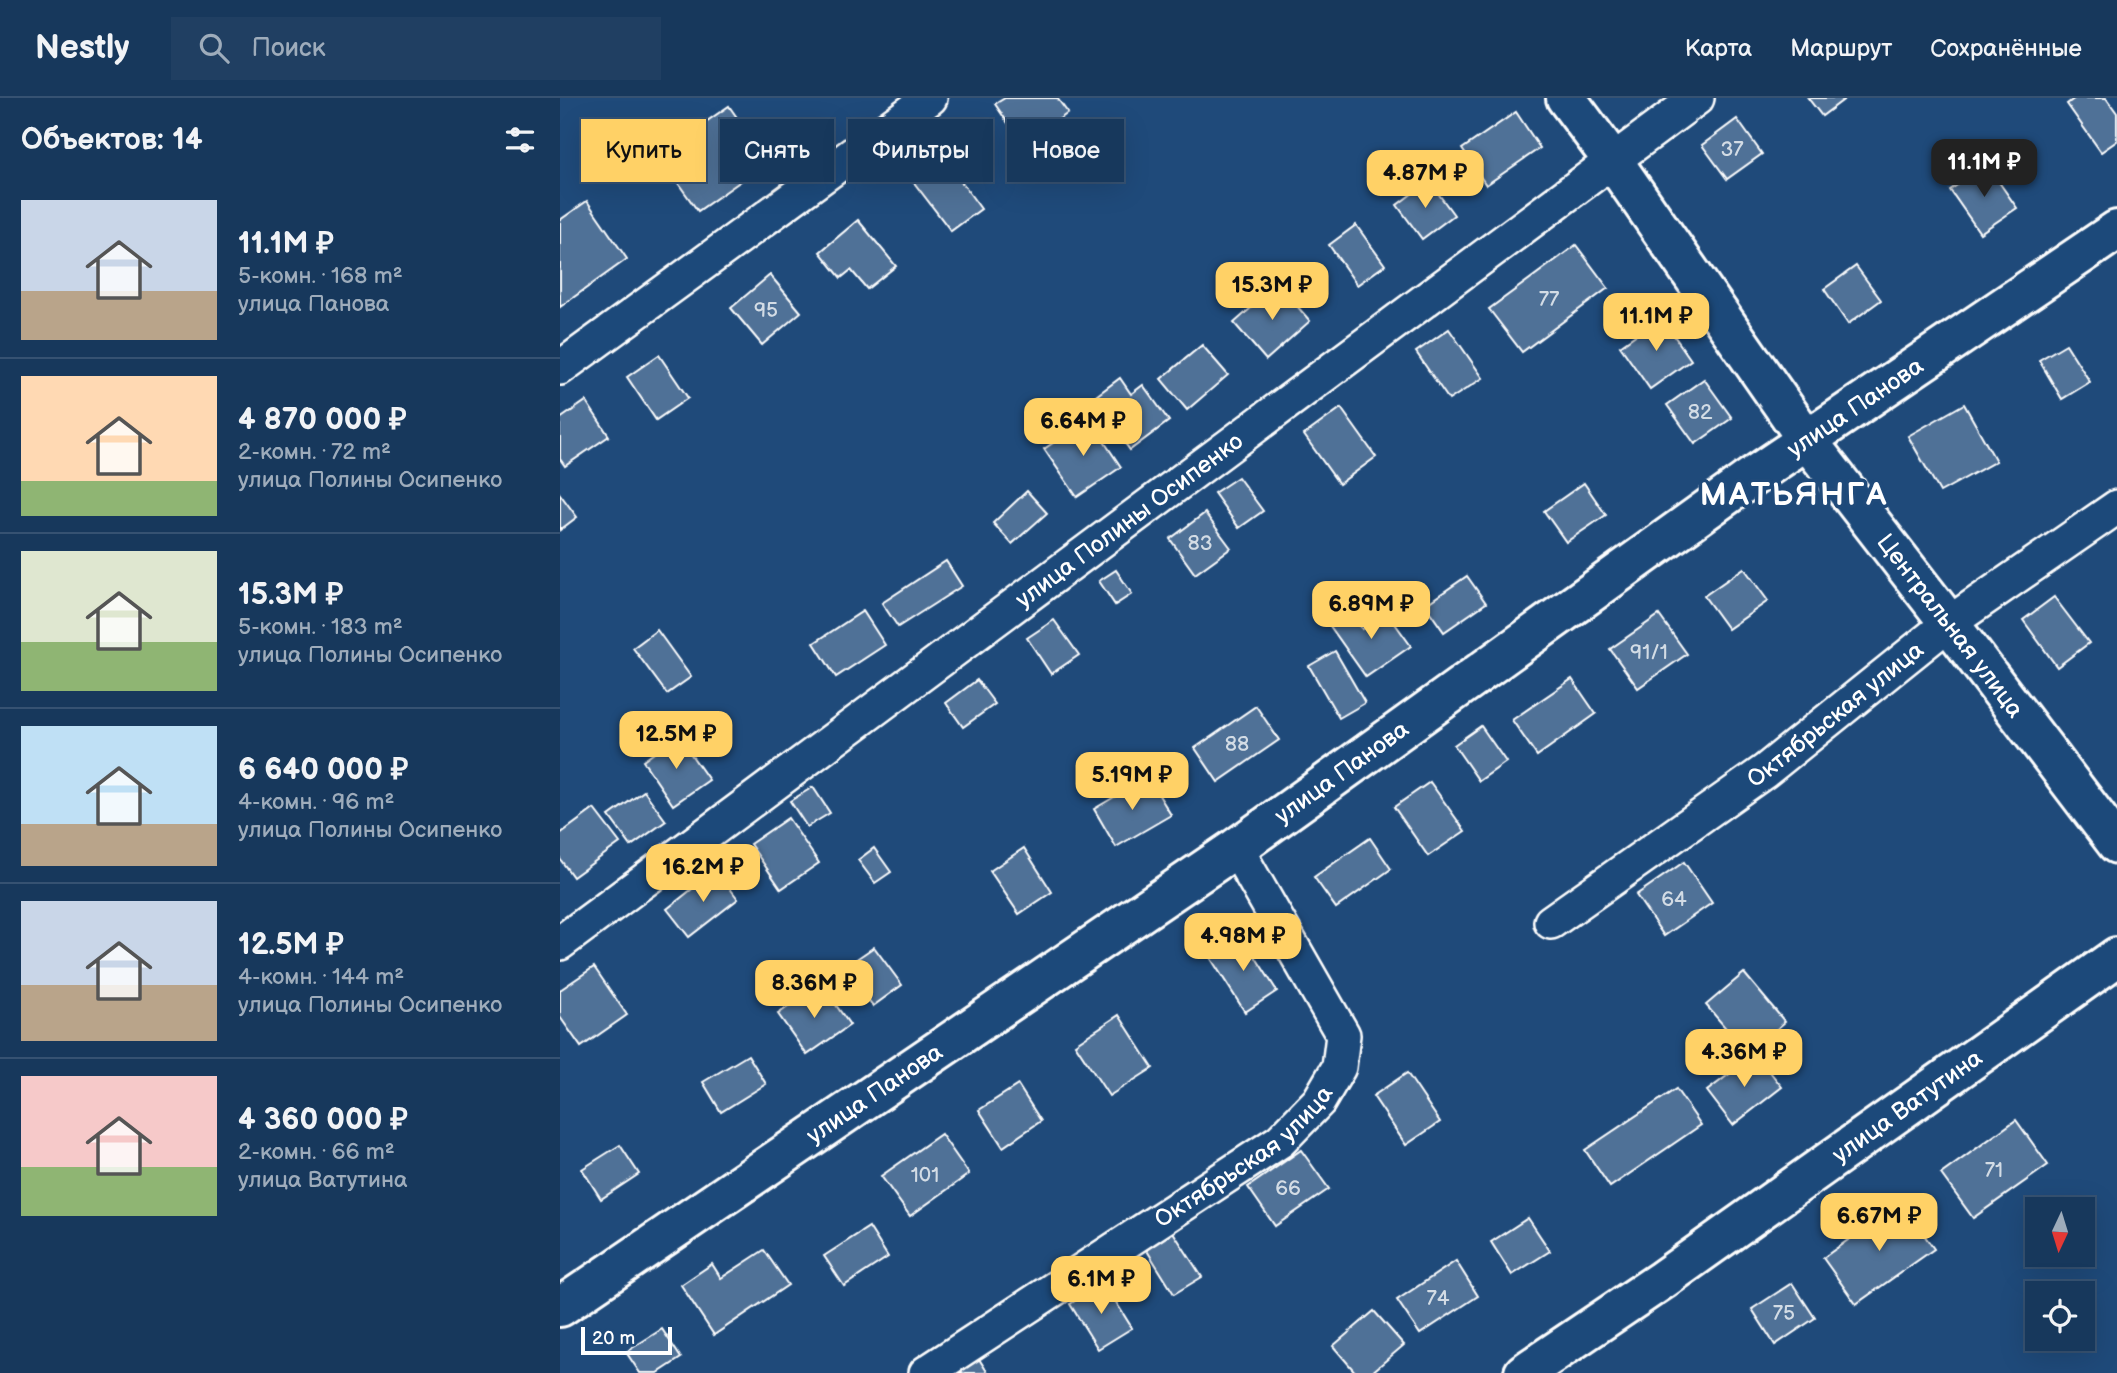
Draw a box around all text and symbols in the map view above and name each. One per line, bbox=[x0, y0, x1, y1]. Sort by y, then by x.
search box bbox=[171, 17, 661, 80]
text: Nestly bbox=[35, 28, 129, 68]
icon: search bbox=[195, 29, 233, 67]
text: Поиск bbox=[251, 33, 326, 64]
text: Карта bbox=[1685, 34, 1752, 63]
text: Маршрут bbox=[1790, 34, 1892, 63]
text: Сохранённые bbox=[1930, 34, 2082, 63]
chip: Купить bbox=[581, 119, 706, 182]
chip: Снять bbox=[720, 119, 834, 182]
chip: Фильтры bbox=[848, 119, 993, 182]
chip: Новое bbox=[1007, 119, 1124, 182]
icon: filters bbox=[501, 121, 539, 159]
text: Объектов: 14 bbox=[21, 122, 203, 158]
house number: 37 bbox=[1720, 137, 1744, 162]
pin: 11.1M ₽ bbox=[1919, 140, 2049, 199]
text: 11.1M ₽ bbox=[1947, 148, 2021, 176]
pin: 4.87M ₽ bbox=[1360, 150, 1490, 210]
text: 4.87M ₽ bbox=[1383, 159, 1467, 187]
text: 11.1M ₽ bbox=[238, 226, 334, 262]
icon: home bbox=[77, 228, 161, 312]
text: 5-комн. · 168 m² bbox=[238, 262, 403, 290]
pin: 15.3M ₽ bbox=[1207, 262, 1337, 322]
text: 15.3M ₽ bbox=[1232, 271, 1312, 299]
house number: 77 bbox=[1539, 287, 1560, 312]
text: улица Панова bbox=[238, 290, 389, 318]
pin: 11.1M ₽ bbox=[1591, 294, 1721, 353]
house number: 95 bbox=[754, 298, 778, 323]
text: 11.1M ₽ bbox=[1619, 302, 1693, 330]
street label: улица Панова bbox=[1781, 351, 1929, 464]
pin: 6.64M ₽ bbox=[1018, 398, 1148, 458]
house number: 82 bbox=[1688, 400, 1713, 425]
text: 4 870 000 ₽ bbox=[238, 402, 407, 438]
icon: home bbox=[77, 404, 161, 488]
text: 6.64M ₽ bbox=[1040, 407, 1126, 435]
street label: улица Полины Осипенко bbox=[1010, 426, 1248, 614]
text: 2-комн. · 72 m² bbox=[238, 438, 391, 466]
text: улица Полины Осипенко bbox=[238, 466, 502, 494]
district label: МАТЬЯНГА bbox=[1700, 476, 1888, 515]
street label: Центральная улица bbox=[1871, 528, 2030, 723]
house number: 83 bbox=[1187, 531, 1213, 556]
text: 15.3M ₽ bbox=[238, 577, 343, 613]
icon: home bbox=[77, 579, 161, 663]
pin: 6.89M ₽ bbox=[1306, 582, 1436, 641]
text: 6.89M ₽ bbox=[1328, 590, 1414, 618]
text: 5-комн. · 183 m² bbox=[238, 613, 403, 641]
street label: Октябрьская улица bbox=[1741, 635, 1929, 794]
house number: 91/1 bbox=[1630, 640, 1668, 665]
text: улица Полины Осипенко bbox=[238, 641, 502, 669]
pin: 12.5M ₽ bbox=[611, 712, 741, 771]
street label: улица Панова bbox=[1269, 714, 1414, 830]
text: 12.5M ₽ bbox=[635, 720, 717, 748]
house number: 88 bbox=[1225, 732, 1249, 757]
text: 6 640 000 ₽ bbox=[238, 752, 409, 788]
pin: 5.19M ₽ bbox=[1067, 752, 1197, 812]
icon: home bbox=[77, 754, 161, 838]
text: 5.19M ₽ bbox=[1092, 761, 1172, 789]
text: 4-комн. · 96 m² bbox=[238, 788, 394, 816]
text: улица Полины Осипенко bbox=[238, 816, 502, 844]
pin: 16.2M ₽ bbox=[638, 844, 768, 904]
text: 16.2M ₽ bbox=[662, 853, 744, 881]
house number: 64 bbox=[1661, 887, 1687, 912]
pin: 4.98M ₽ bbox=[1178, 914, 1308, 973]
text: 4.98M ₽ bbox=[1200, 922, 1286, 950]
text: 12.5M ₽ bbox=[238, 927, 344, 963]
icon: home bbox=[77, 929, 161, 1013]
pin: 8.36M ₽ bbox=[749, 960, 879, 1020]
text: 4-комн. · 144 m² bbox=[238, 963, 404, 991]
text: 8.36M ₽ bbox=[771, 969, 857, 997]
text: улица Полины Осипенко bbox=[238, 991, 502, 1019]
pin: 4.36M ₽ bbox=[1679, 1030, 1809, 1089]
street label: улица Панова bbox=[801, 1037, 948, 1150]
text: 4.36M ₽ bbox=[1701, 1038, 1787, 1066]
street label: улица Ватутина bbox=[1827, 1043, 1988, 1169]
street label: Октябрьская улица bbox=[1149, 1081, 1339, 1234]
text: 4 360 000 ₽ bbox=[238, 1102, 408, 1138]
icon: home bbox=[77, 1104, 161, 1188]
text: 2-комн. · 66 m² bbox=[238, 1138, 395, 1166]
house number: 71 bbox=[1985, 1158, 2003, 1183]
house number: 101 bbox=[911, 1163, 939, 1188]
text: улица Ватутина bbox=[238, 1166, 408, 1194]
house number: 66 bbox=[1275, 1176, 1301, 1201]
pin: 6.67M ₽ bbox=[1814, 1194, 1944, 1253]
north arrow bbox=[2025, 1197, 2095, 1267]
map controls bbox=[2025, 1197, 2095, 1351]
text: 6.67M ₽ bbox=[1836, 1202, 1922, 1230]
pin: 6.1M ₽ bbox=[1044, 1256, 1158, 1316]
text: 6.1M ₽ bbox=[1067, 1265, 1135, 1293]
button: locate bbox=[2025, 1281, 2095, 1351]
house number: 74 bbox=[1426, 1286, 1450, 1311]
house number: 75 bbox=[1773, 1301, 1795, 1326]
scale bar bbox=[581, 1324, 672, 1356]
text: 20 m bbox=[592, 1327, 635, 1350]

